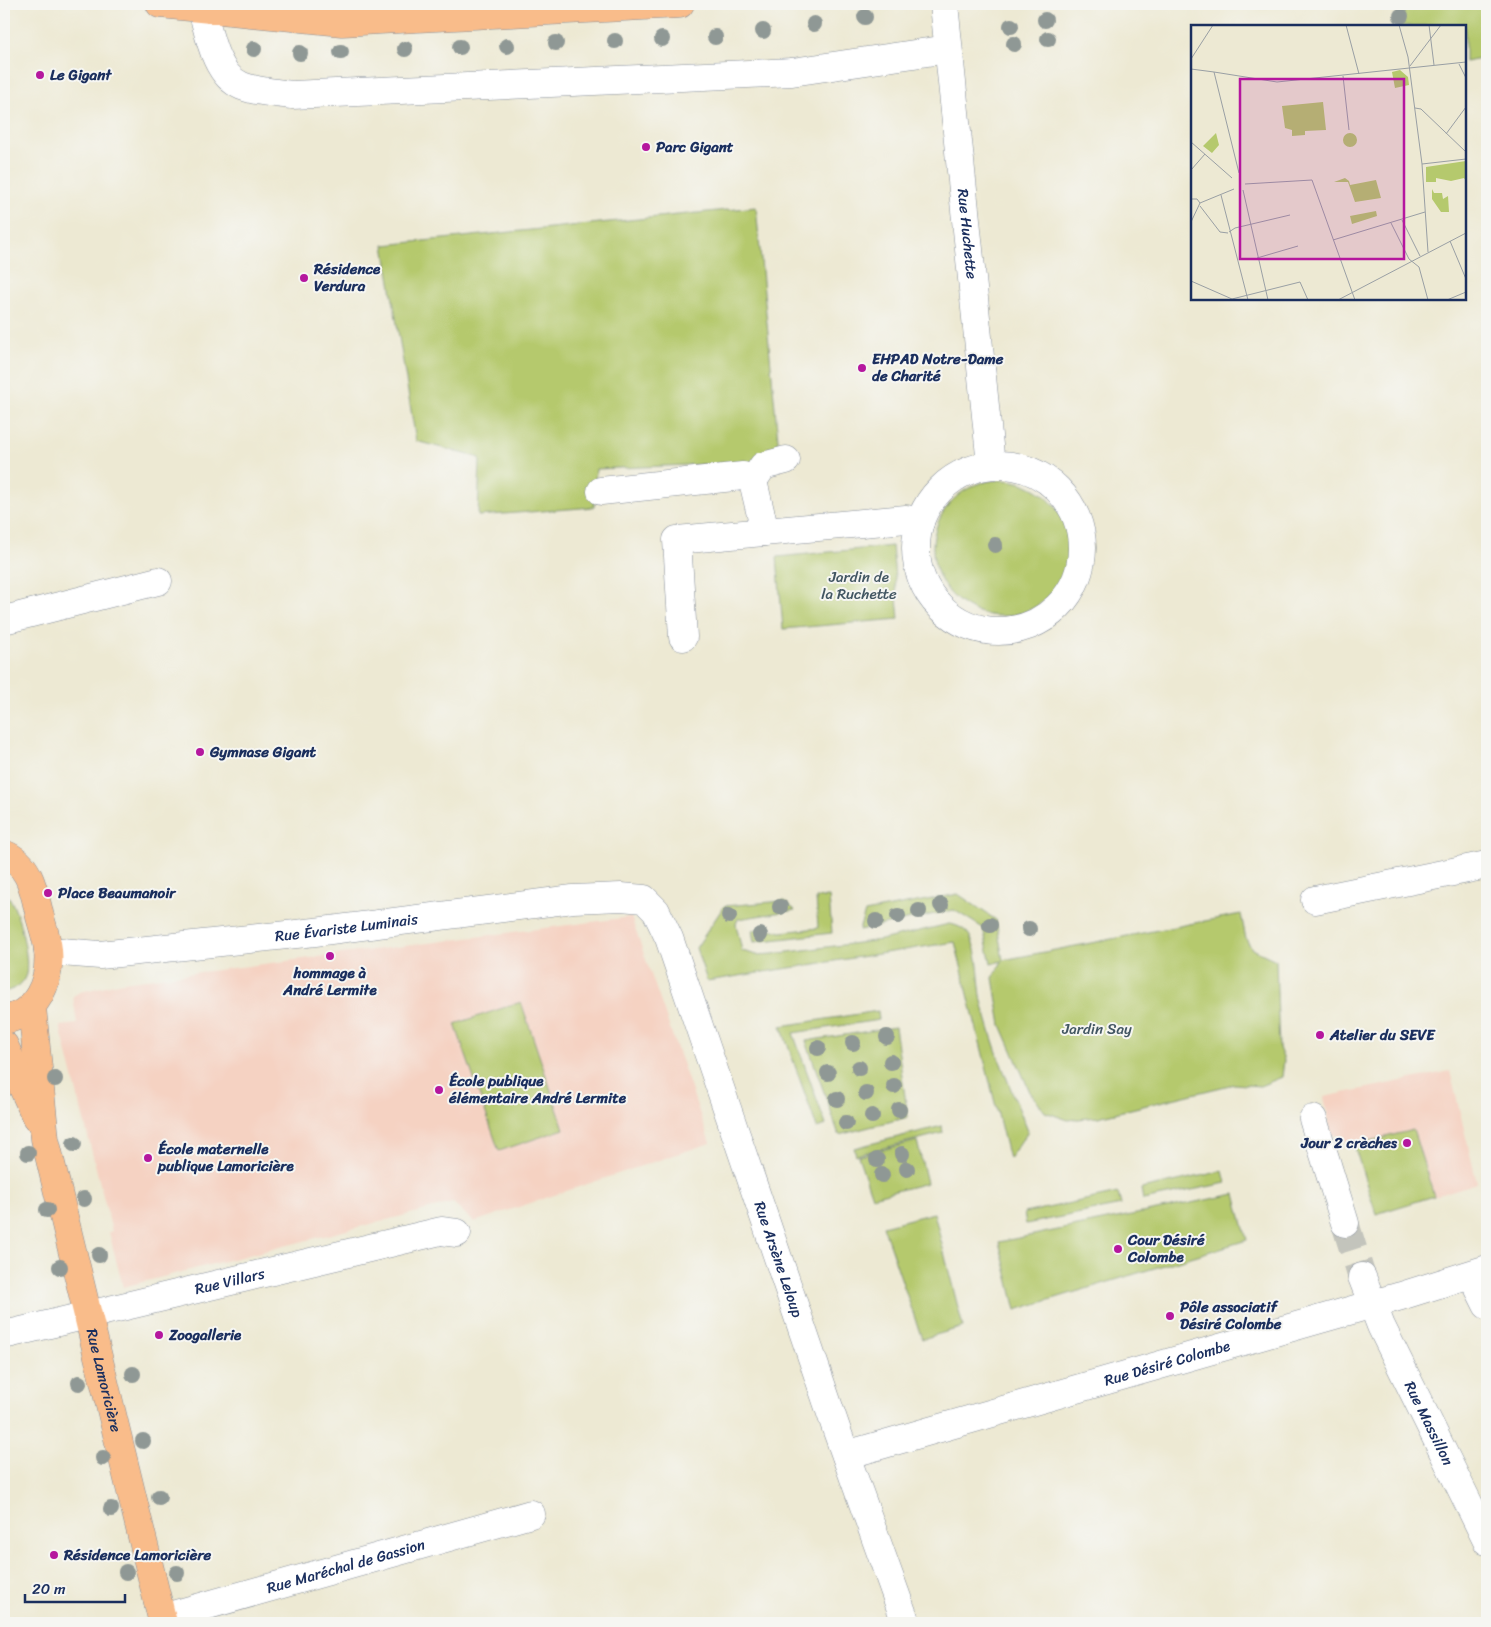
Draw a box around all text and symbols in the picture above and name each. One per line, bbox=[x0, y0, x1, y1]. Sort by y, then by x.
inset map bbox=[1191, 25, 1466, 300]
place label: Le Gigant bbox=[50, 62, 112, 88]
marker: Le Gigant bbox=[34, 69, 46, 81]
place label: Parc Gigant bbox=[656, 134, 734, 160]
marker: Parc Gigant bbox=[640, 141, 652, 153]
street label: Rue Huchette bbox=[950, 187, 985, 281]
place label: Résidence Verdura bbox=[313, 256, 381, 299]
marker: Résidence Verdura bbox=[298, 272, 310, 284]
place label: EHPAD Notre-Dame de Charité bbox=[872, 346, 1004, 389]
marker: EHPAD Notre-Dame de Charité bbox=[856, 362, 868, 374]
park label: Jardin de la Ruchette bbox=[821, 564, 897, 607]
place label: Gymnase Gigant bbox=[209, 739, 317, 765]
marker: Gymnase Gigant bbox=[194, 746, 206, 758]
place label: Place Beaumanoir bbox=[58, 880, 177, 906]
marker: Place Beaumanoir bbox=[42, 887, 54, 899]
street label: Rue Évariste Luminais bbox=[274, 906, 419, 949]
marker: hommage à André Lermite bbox=[324, 950, 336, 962]
place label: hommage à André Lermite bbox=[282, 960, 377, 1003]
park label: Jardin Say bbox=[1061, 1016, 1132, 1042]
place label: Atelier du SEVE bbox=[1329, 1022, 1436, 1048]
marker: Atelier du SEVE bbox=[1314, 1029, 1326, 1041]
place label: École publique élémentaire André Lermite bbox=[448, 1068, 627, 1111]
marker: École publique élémentaire André Lermite bbox=[433, 1084, 445, 1096]
place label: Jour 2 crèches bbox=[1300, 1130, 1398, 1156]
place label: École maternelle publique Lamoricière bbox=[157, 1136, 295, 1179]
marker: Jour 2 crèches bbox=[1401, 1137, 1413, 1149]
marker: École maternelle publique Lamoricière bbox=[142, 1152, 154, 1164]
street label: Rue Arsène Leloup bbox=[747, 1198, 810, 1321]
place label: Cour Désiré Colombe bbox=[1127, 1227, 1205, 1270]
marker: Cour Désiré Colombe bbox=[1112, 1243, 1124, 1255]
street label: Rue Villars bbox=[192, 1260, 267, 1302]
place label: Pôle associatif Désiré Colombe bbox=[1180, 1294, 1282, 1337]
marker: Pôle associatif Désiré Colombe bbox=[1164, 1310, 1176, 1322]
place label: Zoogallerie bbox=[168, 1322, 242, 1348]
street label: Rue Lamoricière bbox=[79, 1326, 129, 1435]
marker: Zoogallerie bbox=[153, 1329, 165, 1341]
street label: Rue Désiré Colombe bbox=[1101, 1333, 1233, 1393]
street label: Rue Massillon bbox=[1397, 1377, 1461, 1470]
street label: Rue Maréchal de Gassion bbox=[264, 1532, 428, 1601]
place label: Résidence Lamoricière bbox=[63, 1542, 212, 1568]
marker: Résidence Lamoricière bbox=[48, 1549, 60, 1561]
scale bar bbox=[25, 1572, 125, 1604]
text: 20 m bbox=[32, 1576, 66, 1602]

